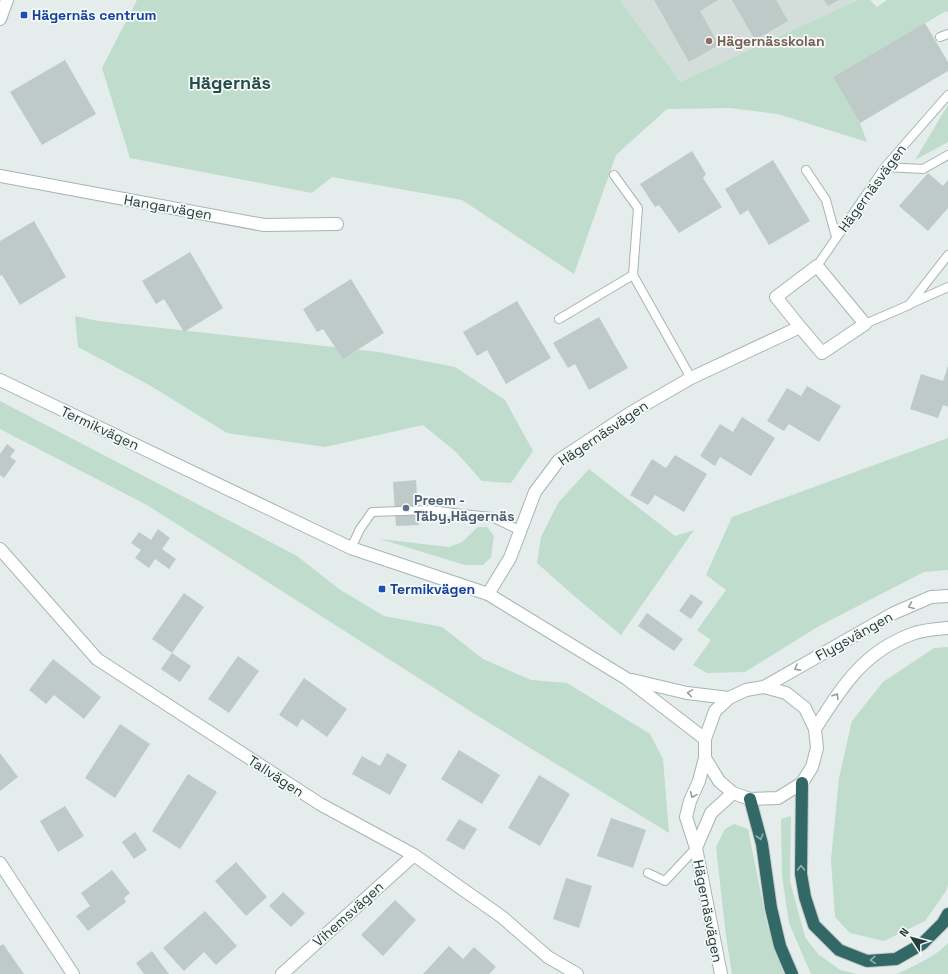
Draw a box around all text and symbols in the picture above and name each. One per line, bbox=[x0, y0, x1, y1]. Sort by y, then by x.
place label: Hägernäs centrum bbox=[32, 6, 157, 24]
marker: Hägernäs centrum bbox=[19, 10, 29, 20]
place label: Hägernässkolan bbox=[717, 32, 825, 50]
marker: Hägernässkolan bbox=[704, 36, 714, 46]
district label: Hägernäs bbox=[189, 71, 271, 94]
street label: Hägernäsvägen bbox=[834, 141, 910, 235]
street label: Hangarvägen bbox=[123, 190, 213, 224]
street label: Hägernäsvägen bbox=[555, 396, 651, 470]
street label: Termikvägen bbox=[58, 402, 142, 454]
place label: Preem - Täby,Hägernäs bbox=[414, 491, 514, 525]
marker: Preem - Täby,Hägernäs bbox=[401, 503, 411, 513]
place label: Termikvägen bbox=[390, 580, 475, 598]
marker: Termikvägen bbox=[377, 584, 387, 594]
one-way arrow bbox=[907, 601, 915, 609]
street label: Flygsvängen bbox=[812, 607, 896, 665]
one-way arrow bbox=[794, 663, 801, 671]
one-way arrow bbox=[687, 689, 693, 698]
one-way arrow bbox=[832, 693, 839, 700]
street label: Tallvägen bbox=[245, 751, 307, 801]
one-way arrow bbox=[690, 790, 698, 798]
one-way arrow bbox=[755, 833, 764, 840]
street label: Hägernäsvägen bbox=[689, 858, 727, 964]
one-way arrow bbox=[797, 865, 805, 871]
street label: Vihemsvägen bbox=[309, 877, 387, 951]
north arrow bbox=[892, 918, 932, 958]
text: N bbox=[896, 925, 912, 939]
one-way arrow bbox=[870, 956, 876, 965]

